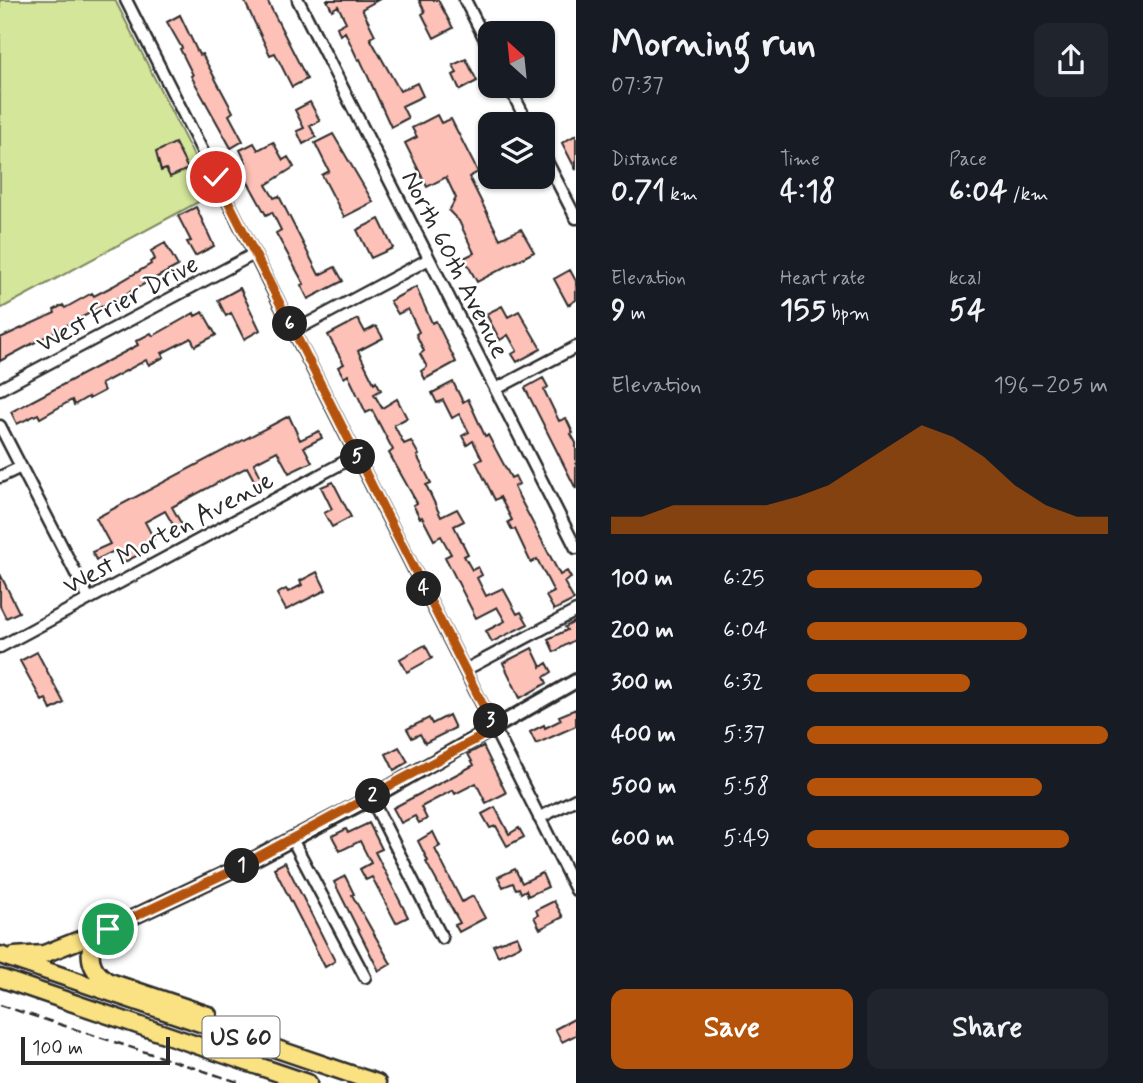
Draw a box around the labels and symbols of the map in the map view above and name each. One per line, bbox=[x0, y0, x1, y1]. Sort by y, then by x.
north arrow bbox=[478, 21, 555, 98]
pin bbox=[186, 147, 246, 207]
street label: North 60th Avenue bbox=[392, 165, 516, 365]
street label: West Frier Drive bbox=[31, 248, 205, 362]
pin: 6 bbox=[272, 306, 308, 342]
pin: 5 bbox=[340, 440, 376, 475]
street label: West Morten Avenue bbox=[58, 464, 280, 604]
pin: 4 bbox=[406, 572, 442, 606]
pin: 3 bbox=[474, 704, 508, 738]
pin: 2 bbox=[356, 778, 390, 814]
pin: 1 bbox=[224, 848, 260, 884]
pin bbox=[78, 899, 138, 959]
road number: US 60 bbox=[202, 1016, 280, 1058]
scale bar bbox=[21, 1034, 170, 1066]

